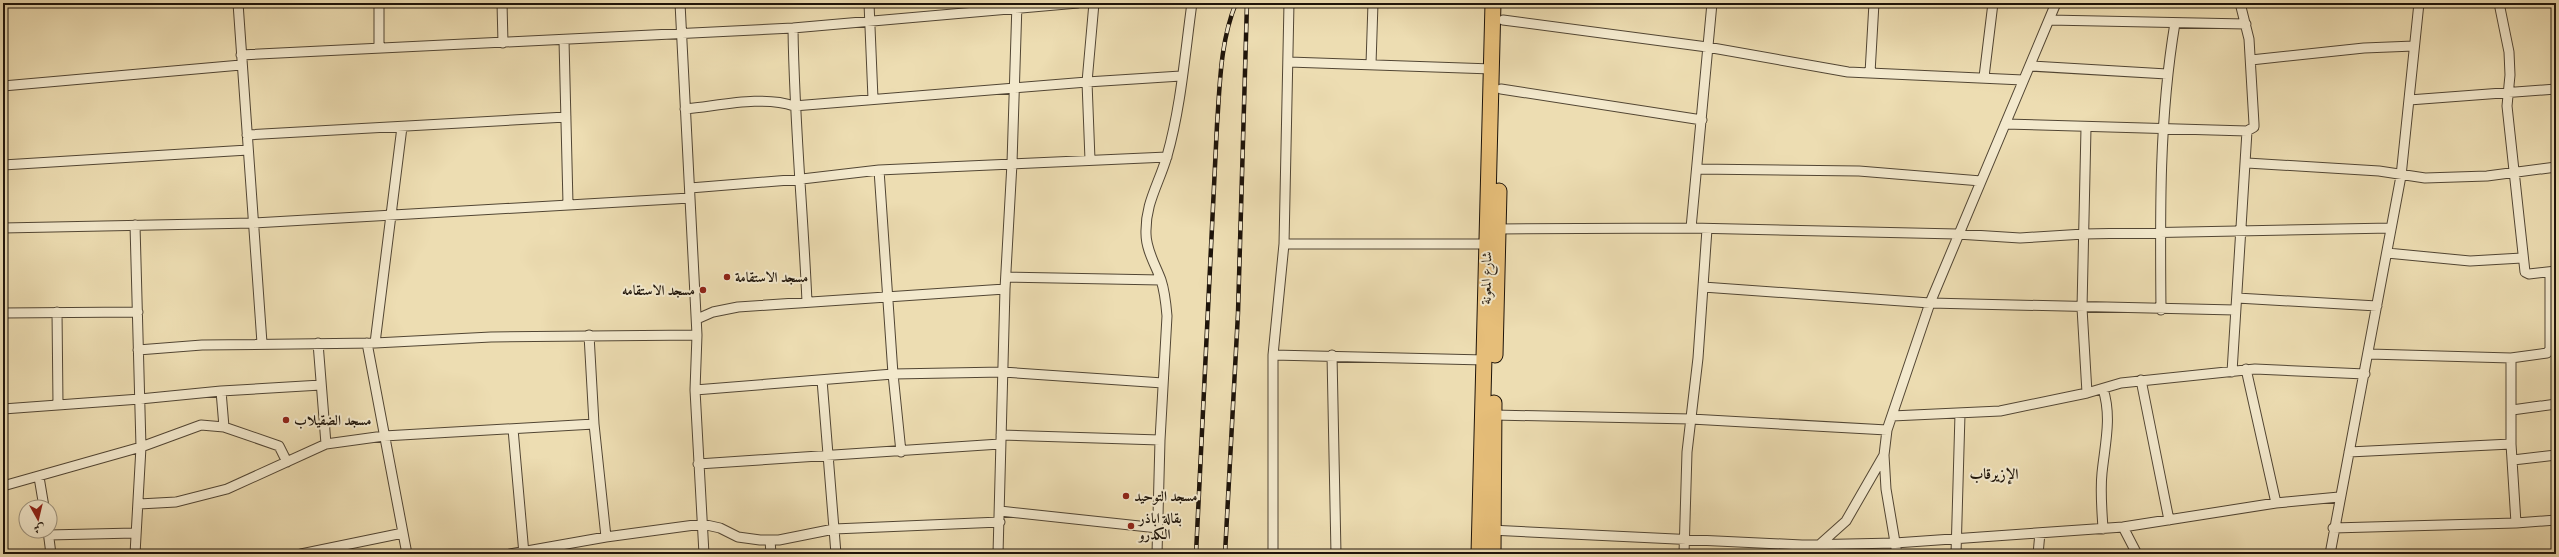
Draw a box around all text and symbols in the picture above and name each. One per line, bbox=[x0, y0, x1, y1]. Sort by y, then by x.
street label: شارع المعونة bbox=[1478, 251, 1498, 305]
place label: مسجد الاستقامة bbox=[735, 269, 808, 287]
marker: مسجد الاستقامة bbox=[722, 272, 732, 282]
place label: مسجد الاستقامه bbox=[622, 282, 695, 300]
marker: مسجد الاستقامه bbox=[698, 285, 708, 295]
place label: مسجد الضقيلاب bbox=[294, 412, 371, 430]
marker: مسجد الضقيلاب bbox=[281, 415, 291, 425]
district label: الإزيرقاب bbox=[1969, 465, 2019, 485]
place label: مسجد التوحيد bbox=[1134, 488, 1197, 506]
marker: مسجد التوحيد bbox=[1121, 491, 1131, 501]
north arrow bbox=[18, 499, 58, 539]
place label: بقالة اباذر الكدرو bbox=[1137, 510, 1182, 544]
text: ش bbox=[33, 520, 46, 536]
marker: بقالة اباذر الكدرو bbox=[1126, 521, 1136, 531]

